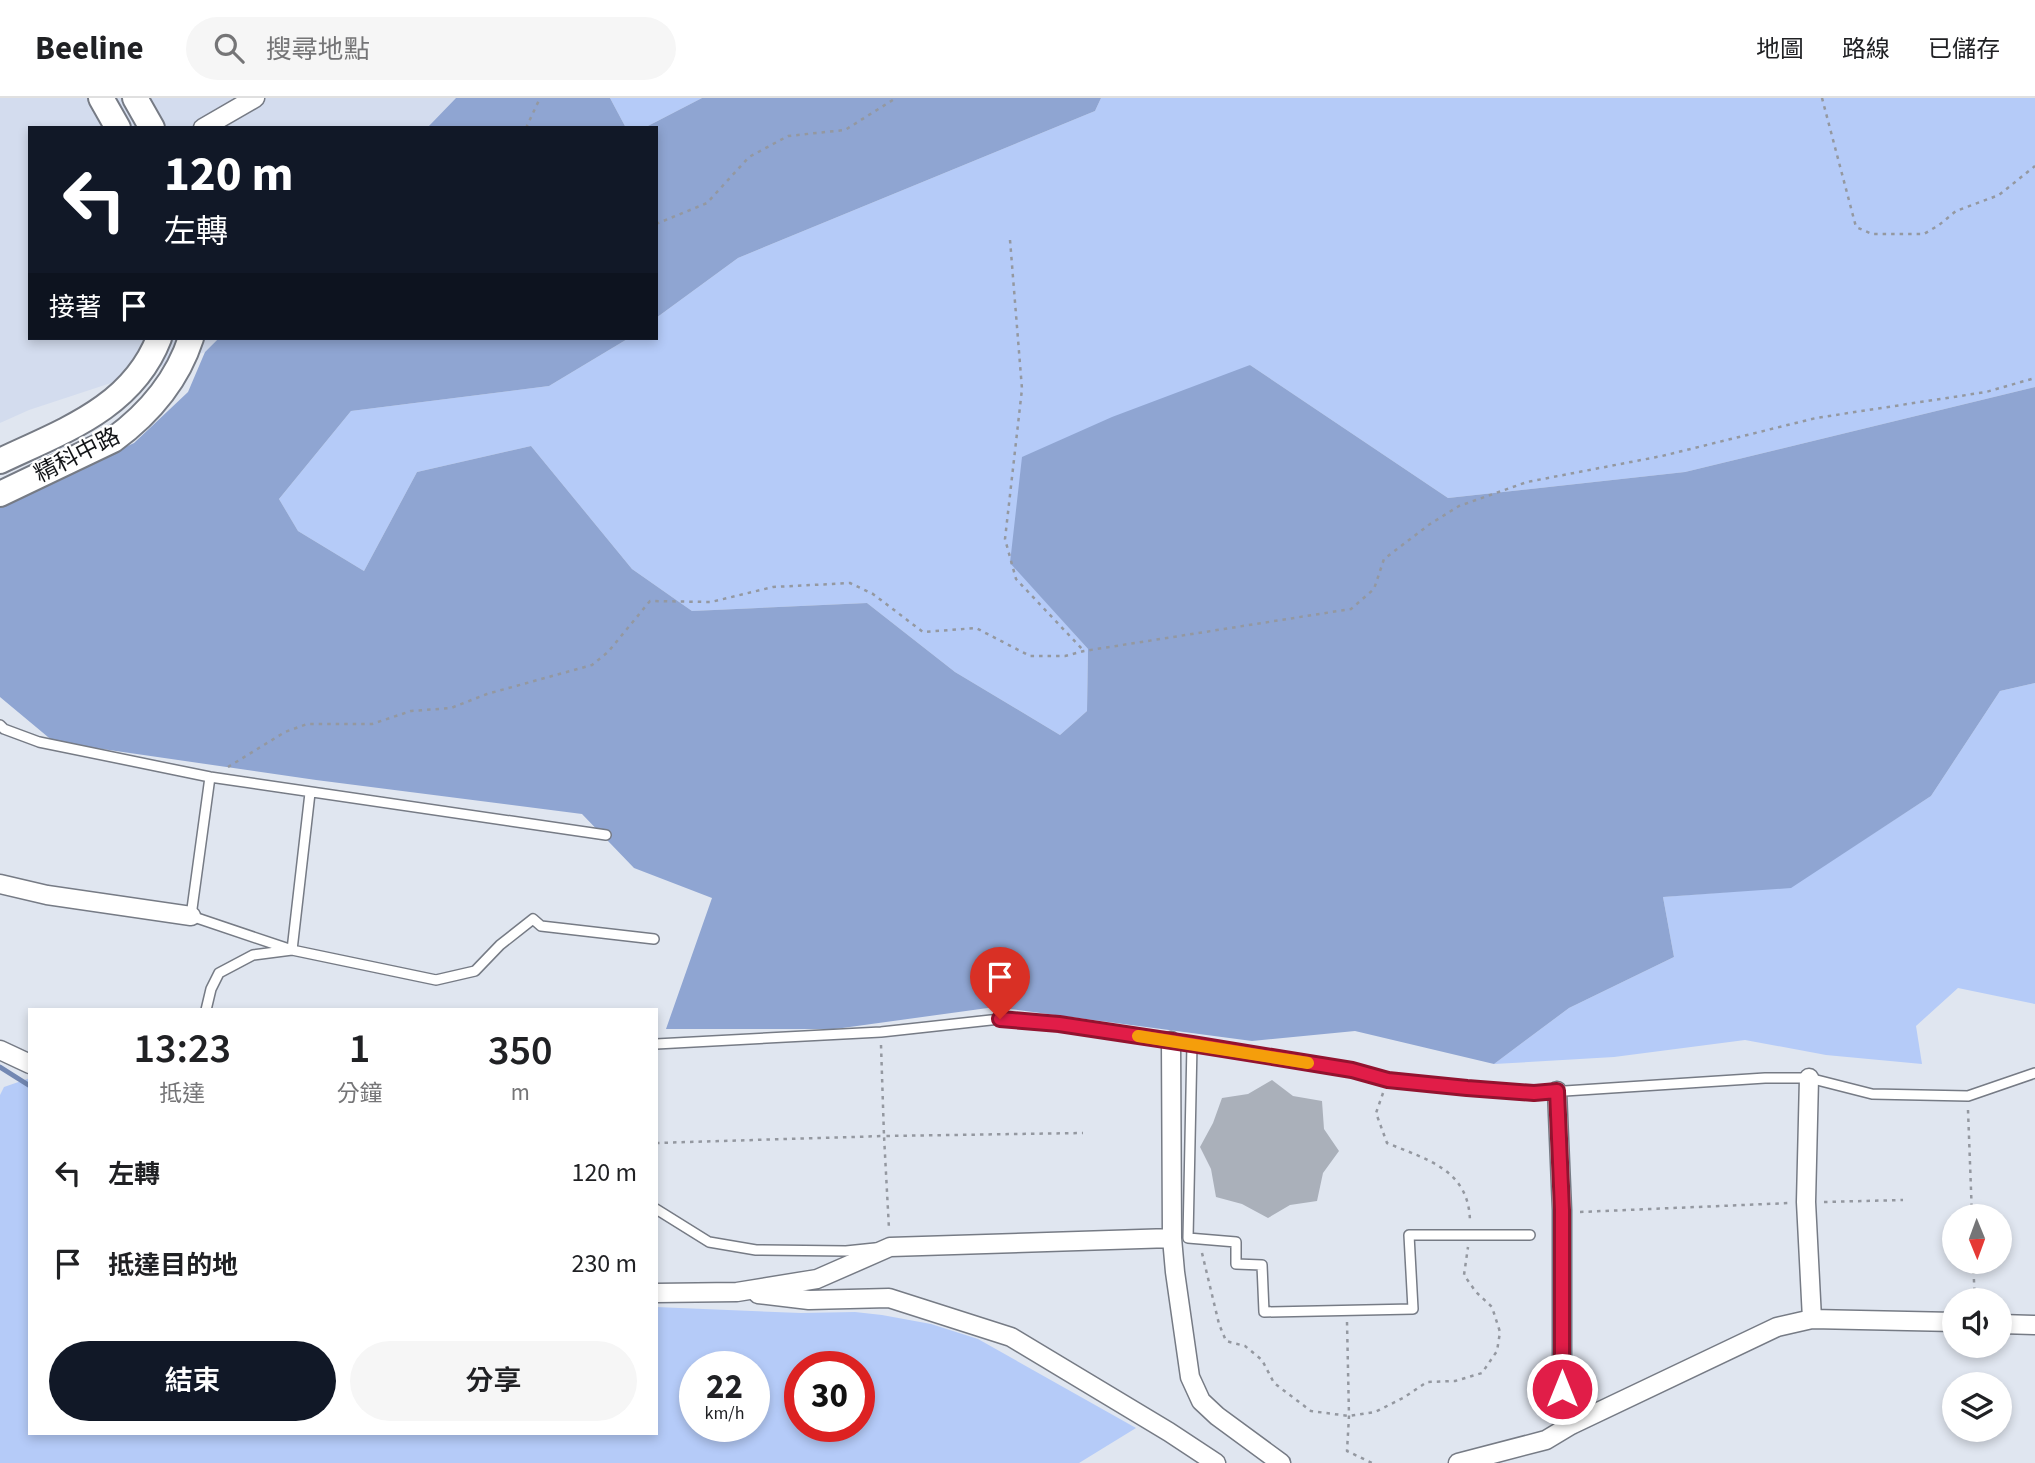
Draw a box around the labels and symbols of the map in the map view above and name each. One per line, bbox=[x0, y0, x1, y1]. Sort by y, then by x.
street label: 精科中路 bbox=[29, 419, 125, 491]
pin bbox=[970, 947, 1030, 1019]
north arrow bbox=[1942, 1204, 2012, 1274]
speed limit sign: 30 bbox=[784, 1351, 875, 1442]
position arrow bbox=[1525, 1352, 1599, 1426]

